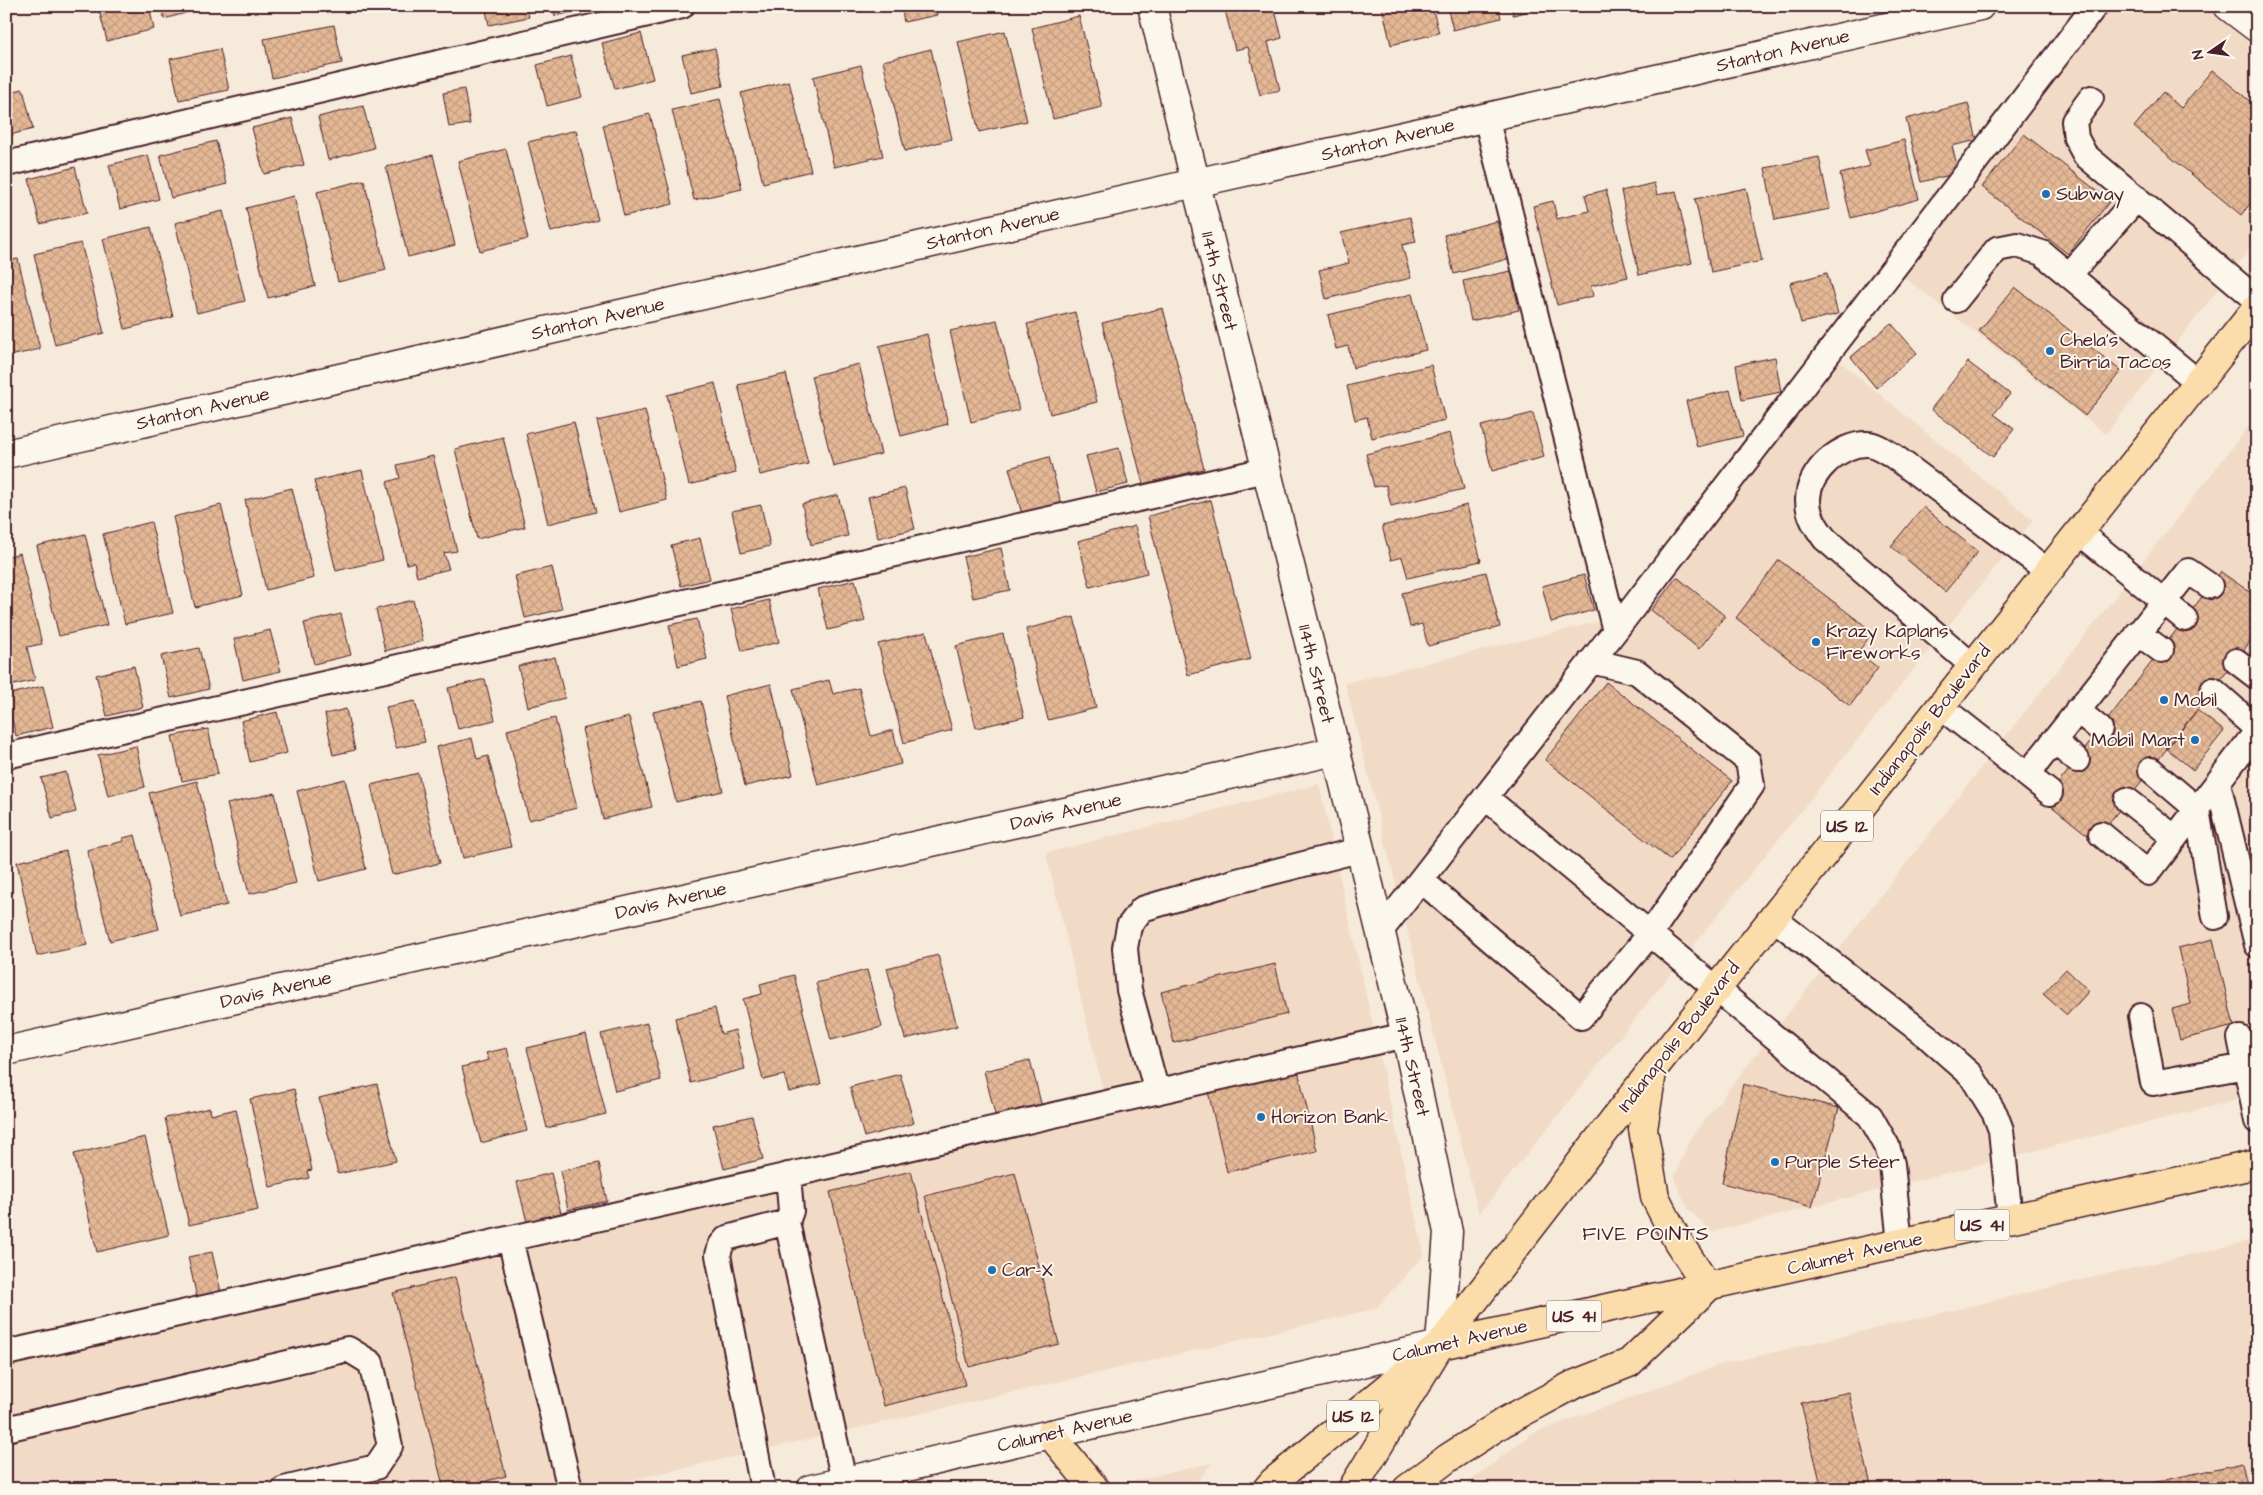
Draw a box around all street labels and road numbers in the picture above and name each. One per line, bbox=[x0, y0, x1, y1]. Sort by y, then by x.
street label: Stanton Avenue bbox=[1714, 23, 1852, 79]
street label: Stanton Avenue bbox=[1319, 112, 1457, 168]
street label: Stanton Avenue bbox=[924, 201, 1062, 257]
street label: 114th Street bbox=[1194, 229, 1244, 334]
street label: Stanton Avenue bbox=[529, 291, 667, 347]
street label: Stanton Avenue bbox=[134, 381, 272, 437]
street label: 114th Street bbox=[1291, 622, 1341, 727]
street label: Indianapolis Boulevard bbox=[1862, 639, 1998, 801]
street label: Davis Avenue bbox=[1008, 786, 1124, 838]
road number: US 12 bbox=[1821, 810, 1873, 841]
street label: Davis Avenue bbox=[613, 875, 729, 927]
street label: Indianapolis Boulevard bbox=[1611, 956, 1747, 1118]
street label: Davis Avenue bbox=[218, 964, 334, 1016]
street label: 114th Street bbox=[1387, 1015, 1437, 1120]
road number: US 41 bbox=[1954, 1210, 2010, 1240]
street label: Calumet Avenue bbox=[1785, 1225, 1925, 1283]
road number: US 41 bbox=[1546, 1300, 1602, 1332]
street label: Calumet Avenue bbox=[1390, 1312, 1530, 1370]
road number: US 12 bbox=[1327, 1400, 1379, 1432]
street label: Calumet Avenue bbox=[995, 1402, 1135, 1460]

